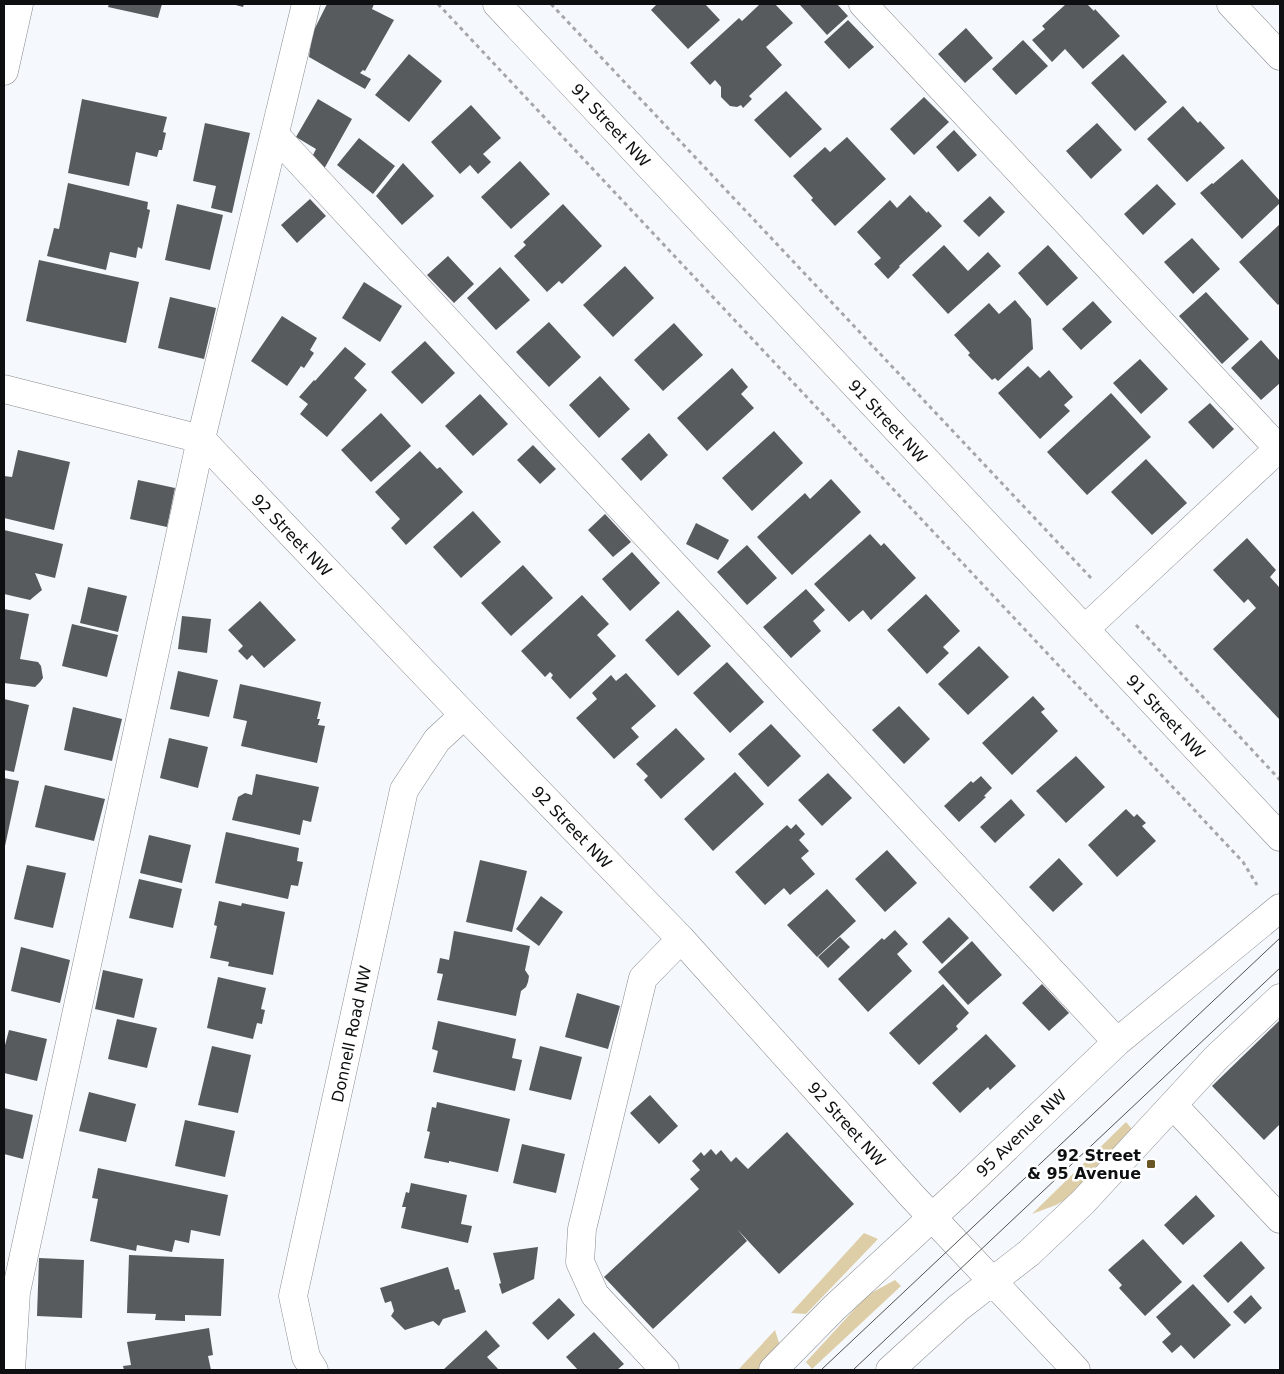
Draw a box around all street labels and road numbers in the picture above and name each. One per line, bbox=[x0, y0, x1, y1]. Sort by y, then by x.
street label: 91 Street NW bbox=[567, 80, 654, 171]
street label: 91 Street NW bbox=[844, 376, 931, 467]
street label: 92 Street NW bbox=[248, 490, 336, 581]
street label: 91 Street NW bbox=[1122, 671, 1209, 762]
street label: 92 Street NW bbox=[528, 782, 616, 873]
street label: Donnell Road NW bbox=[328, 964, 375, 1104]
street label: 92 Street NW bbox=[804, 1078, 890, 1171]
street label: 95 Avenue NW bbox=[972, 1085, 1070, 1181]

